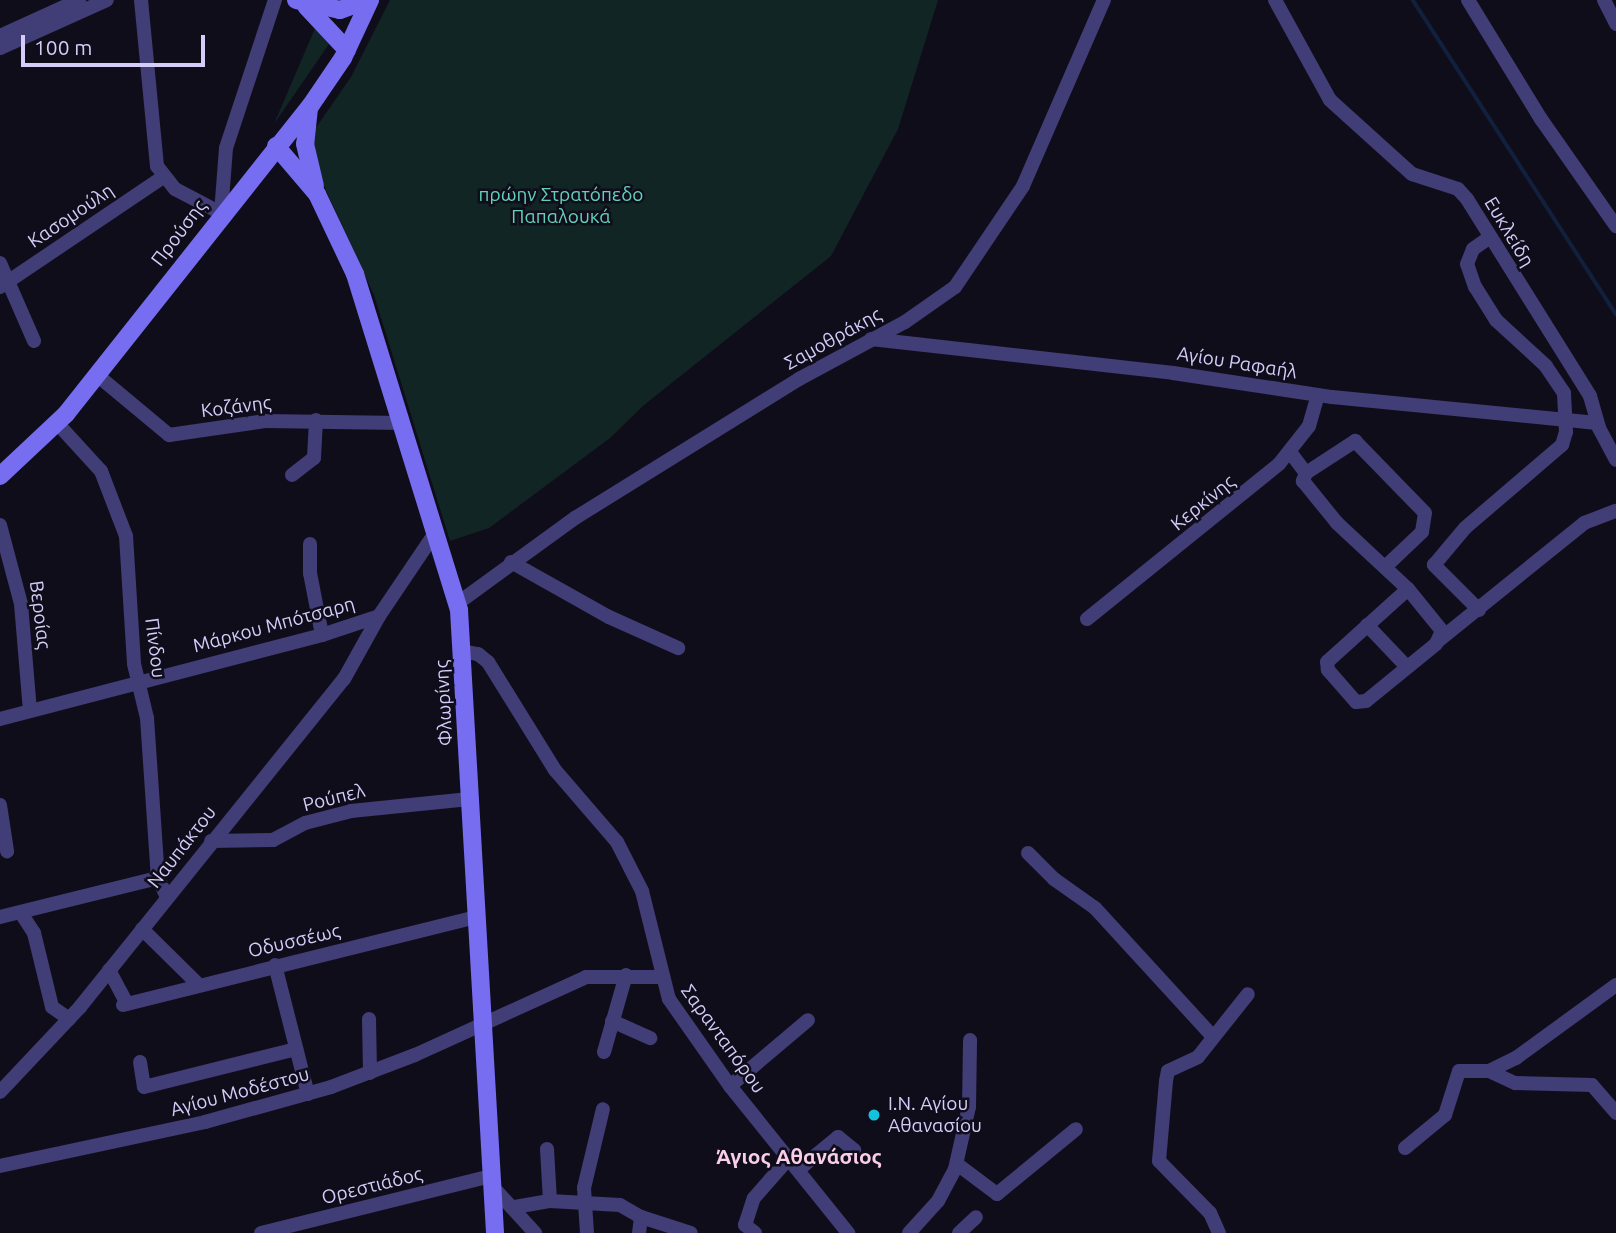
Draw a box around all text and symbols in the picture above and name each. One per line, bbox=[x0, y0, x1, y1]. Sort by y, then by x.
scale bar bbox=[24, 21, 208, 65]
text: 100 m bbox=[34, 35, 92, 59]
street label: Κασομούλη bbox=[24, 179, 118, 253]
park label: πρώην Στρατόπεδο Παπαλουκά bbox=[479, 184, 643, 228]
street label: Ευκλείδη bbox=[1479, 193, 1539, 271]
street label: Προύσης bbox=[147, 195, 211, 271]
street label: Σαμοθράκης bbox=[781, 303, 885, 375]
street label: Αγίου Ραφαήλ bbox=[1175, 342, 1299, 384]
street label: Κοζάνης bbox=[200, 391, 272, 423]
street label: Κερκίνης bbox=[1166, 470, 1240, 536]
street label: Βεροίας bbox=[24, 579, 56, 651]
street label: Μάρκου Μπότσαρη bbox=[191, 592, 357, 658]
street label: Πίνδου bbox=[140, 617, 170, 679]
street label: Φλωρίνης bbox=[430, 659, 458, 747]
street label: Ρούπελ bbox=[301, 779, 367, 817]
street label: Ναυπάκτου bbox=[143, 801, 221, 893]
street label: Οδυσσέως bbox=[246, 919, 342, 963]
street label: Σαρανταπόρου bbox=[676, 980, 770, 1098]
street label: Αγίου Μοδέστου bbox=[168, 1063, 312, 1121]
place label: Ι.Ν. Αγίου Αθανασίου bbox=[888, 1093, 982, 1137]
marker: Ι.Ν. Αγίου Αθανασίου bbox=[866, 1107, 882, 1123]
district label: Άγιος Αθανάσιος bbox=[716, 1143, 882, 1169]
street label: Ορεστιάδος bbox=[319, 1162, 425, 1210]

